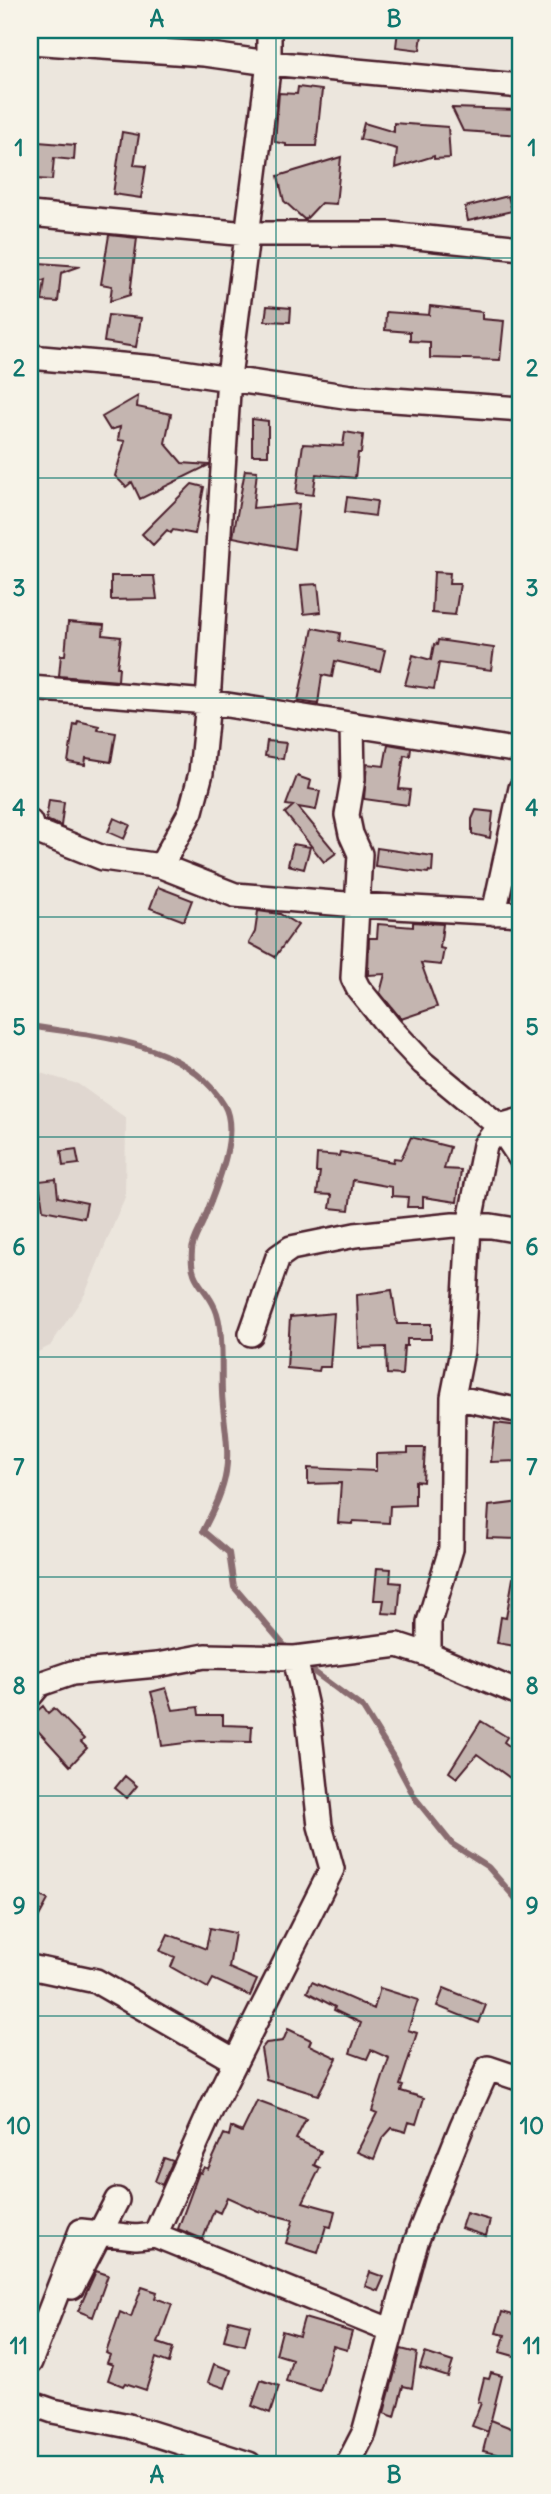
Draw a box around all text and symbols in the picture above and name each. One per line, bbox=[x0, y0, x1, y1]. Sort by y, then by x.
text: A bbox=[150, 4, 165, 33]
text: B bbox=[386, 4, 402, 33]
text: 1 bbox=[14, 133, 24, 162]
text: 1 bbox=[527, 133, 537, 162]
text: 2 bbox=[13, 353, 26, 382]
text: 2 bbox=[526, 353, 539, 382]
text: 3 bbox=[12, 573, 26, 602]
text: 3 bbox=[525, 573, 539, 602]
text: 4 bbox=[12, 793, 26, 822]
text: 4 bbox=[525, 793, 539, 822]
text: 5 bbox=[12, 1012, 26, 1041]
text: 5 bbox=[525, 1012, 539, 1041]
text: 6 bbox=[12, 1232, 26, 1261]
text: 6 bbox=[525, 1232, 539, 1261]
text: 7 bbox=[13, 1452, 25, 1481]
text: 7 bbox=[526, 1452, 538, 1481]
text: 8 bbox=[12, 1671, 26, 1700]
text: 8 bbox=[525, 1671, 539, 1700]
text: 9 bbox=[12, 1891, 26, 1920]
text: 9 bbox=[525, 1891, 539, 1920]
text: 10 bbox=[7, 2111, 31, 2140]
text: 10 bbox=[520, 2111, 544, 2140]
text: 11 bbox=[10, 2331, 28, 2360]
text: 11 bbox=[523, 2331, 541, 2360]
text: A bbox=[150, 2460, 165, 2489]
text: B bbox=[386, 2460, 402, 2489]

